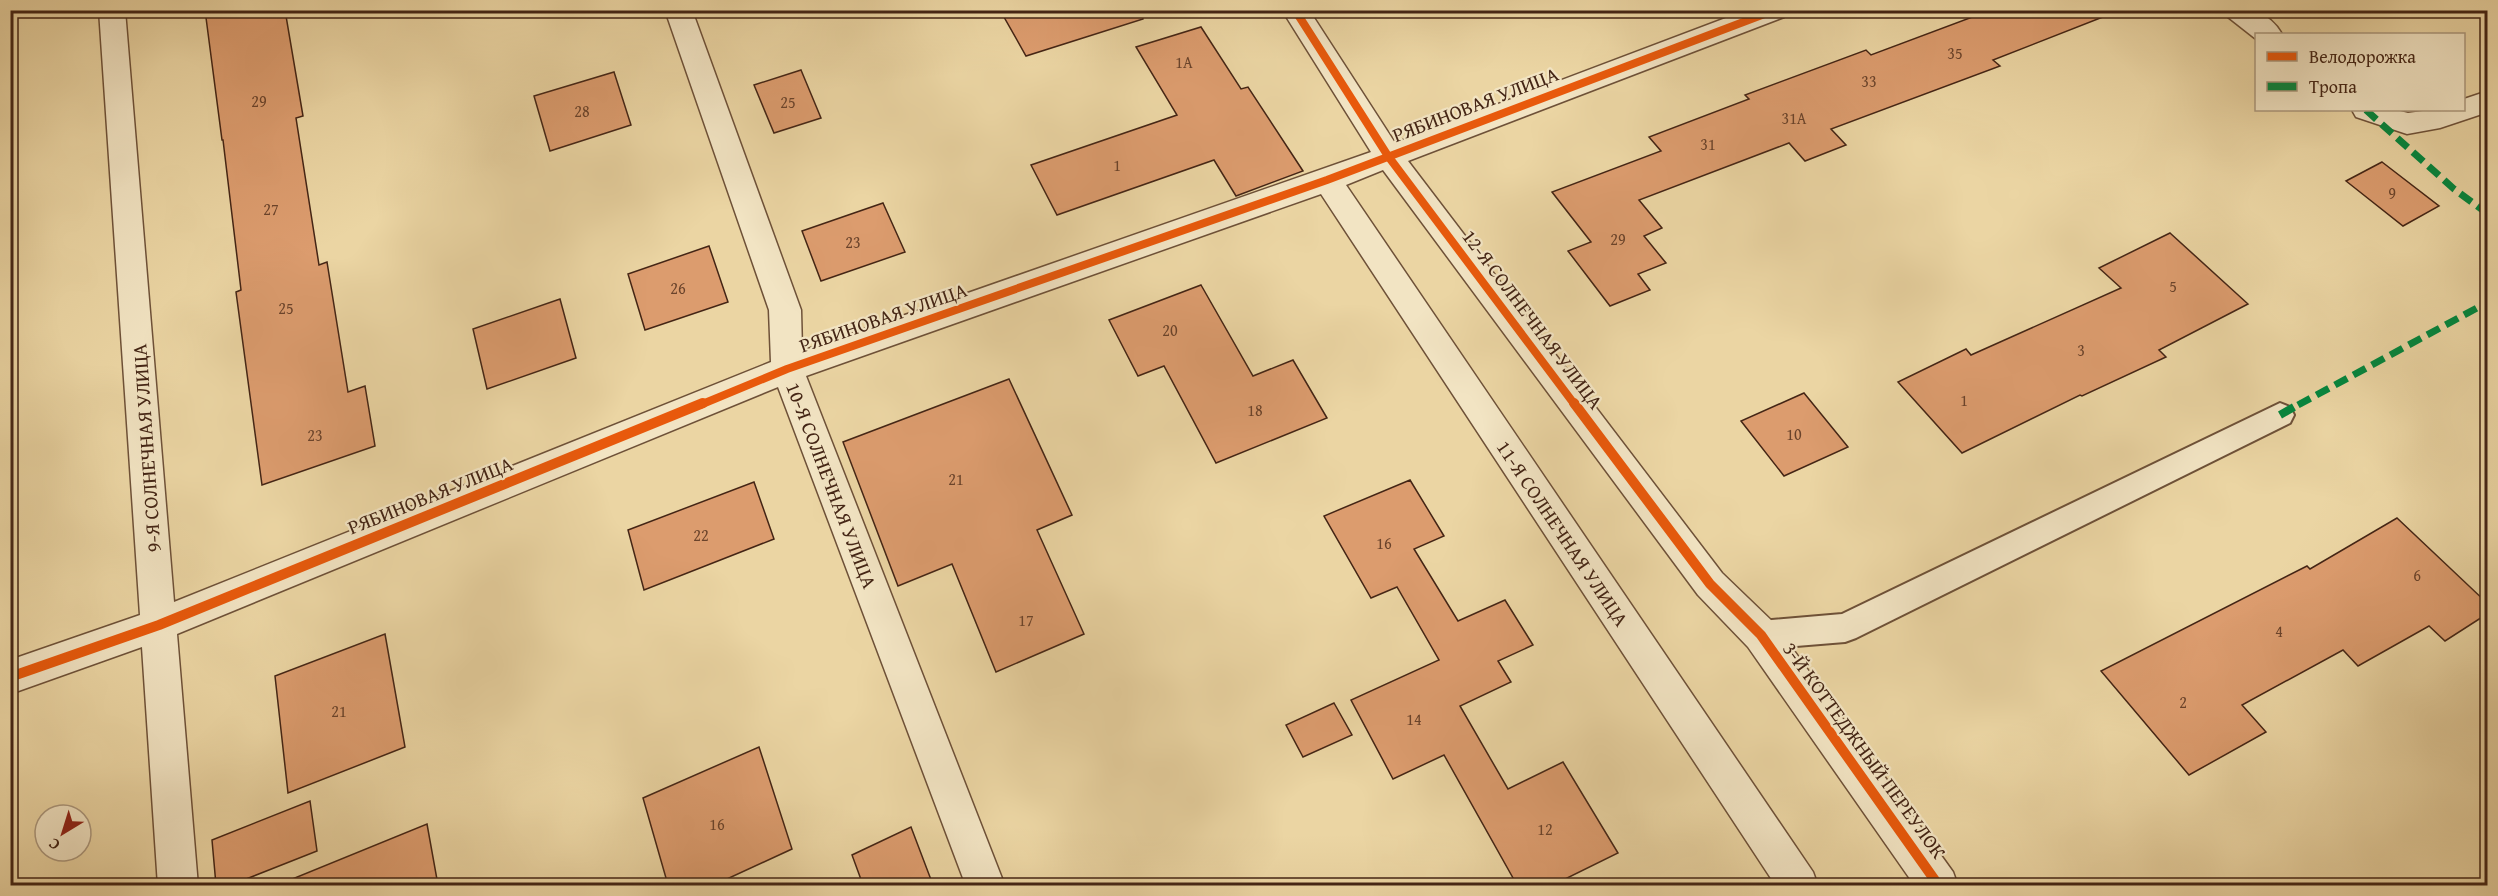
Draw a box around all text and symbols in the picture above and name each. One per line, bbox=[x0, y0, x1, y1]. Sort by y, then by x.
legend bbox=[2255, 33, 2465, 111]
house number: 35 bbox=[1947, 41, 1963, 65]
text: Велодорожка bbox=[2309, 43, 2416, 70]
house number: 1А bbox=[1175, 50, 1193, 74]
street label: РЯБИНОВАЯ УЛИЦА bbox=[1388, 59, 1562, 149]
house number: 33 bbox=[1861, 69, 1877, 93]
text: Тропа bbox=[2309, 73, 2357, 100]
house number: 29 bbox=[251, 89, 267, 113]
house number: 25 bbox=[780, 90, 796, 114]
house number: 28 bbox=[574, 99, 590, 123]
house number: 31А bbox=[1781, 106, 1807, 130]
house number: 31 bbox=[1700, 132, 1716, 156]
house number: 1 bbox=[1113, 153, 1121, 177]
house number: 9 bbox=[2388, 181, 2396, 205]
house number: 27 bbox=[263, 197, 279, 221]
street label: 12-Я СОЛНЕЧНАЯ УЛИЦА bbox=[1456, 223, 1610, 415]
house number: 29 bbox=[1610, 227, 1626, 251]
house number: 23 bbox=[845, 230, 861, 254]
house number: 5 bbox=[2169, 274, 2177, 298]
street label: РЯБИНОВАЯ УЛИЦА bbox=[795, 275, 971, 359]
house number: 26 bbox=[670, 276, 686, 300]
house number: 25 bbox=[278, 296, 294, 320]
house number: 20 bbox=[1162, 318, 1178, 342]
house number: 3 bbox=[2077, 338, 2085, 362]
street label: 9-Я СОЛНЕЧНАЯ УЛИЦА bbox=[124, 343, 168, 553]
street label: 10-Я СОЛНЕЧНАЯ УЛИЦА bbox=[779, 378, 885, 592]
house number: 1 bbox=[1960, 388, 1968, 412]
house number: 18 bbox=[1247, 398, 1263, 422]
house number: 10 bbox=[1786, 422, 1802, 446]
house number: 23 bbox=[307, 423, 323, 447]
street label: 11-Я СОЛНЕЧНАЯ УЛИЦА bbox=[1490, 434, 1636, 632]
street label: РЯБИНОВАЯ УЛИЦА bbox=[343, 449, 517, 541]
house number: 21 bbox=[948, 467, 964, 491]
house number: 22 bbox=[693, 523, 709, 547]
house number: 16 bbox=[1376, 531, 1392, 555]
house number: 6 bbox=[2413, 563, 2421, 587]
house number: 17 bbox=[1018, 608, 1034, 632]
house number: 4 bbox=[2275, 619, 2283, 643]
street label: 3-Й КОТТЕДЖНЫЙ ПЕРЕУЛОК bbox=[1776, 636, 1954, 865]
house number: 2 bbox=[2179, 690, 2187, 714]
house number: 21 bbox=[331, 699, 347, 723]
house number: 14 bbox=[1406, 707, 1422, 731]
north arrow bbox=[33, 803, 93, 863]
house number: 16 bbox=[709, 812, 725, 836]
house number: 12 bbox=[1537, 817, 1553, 841]
text: С bbox=[43, 833, 65, 857]

